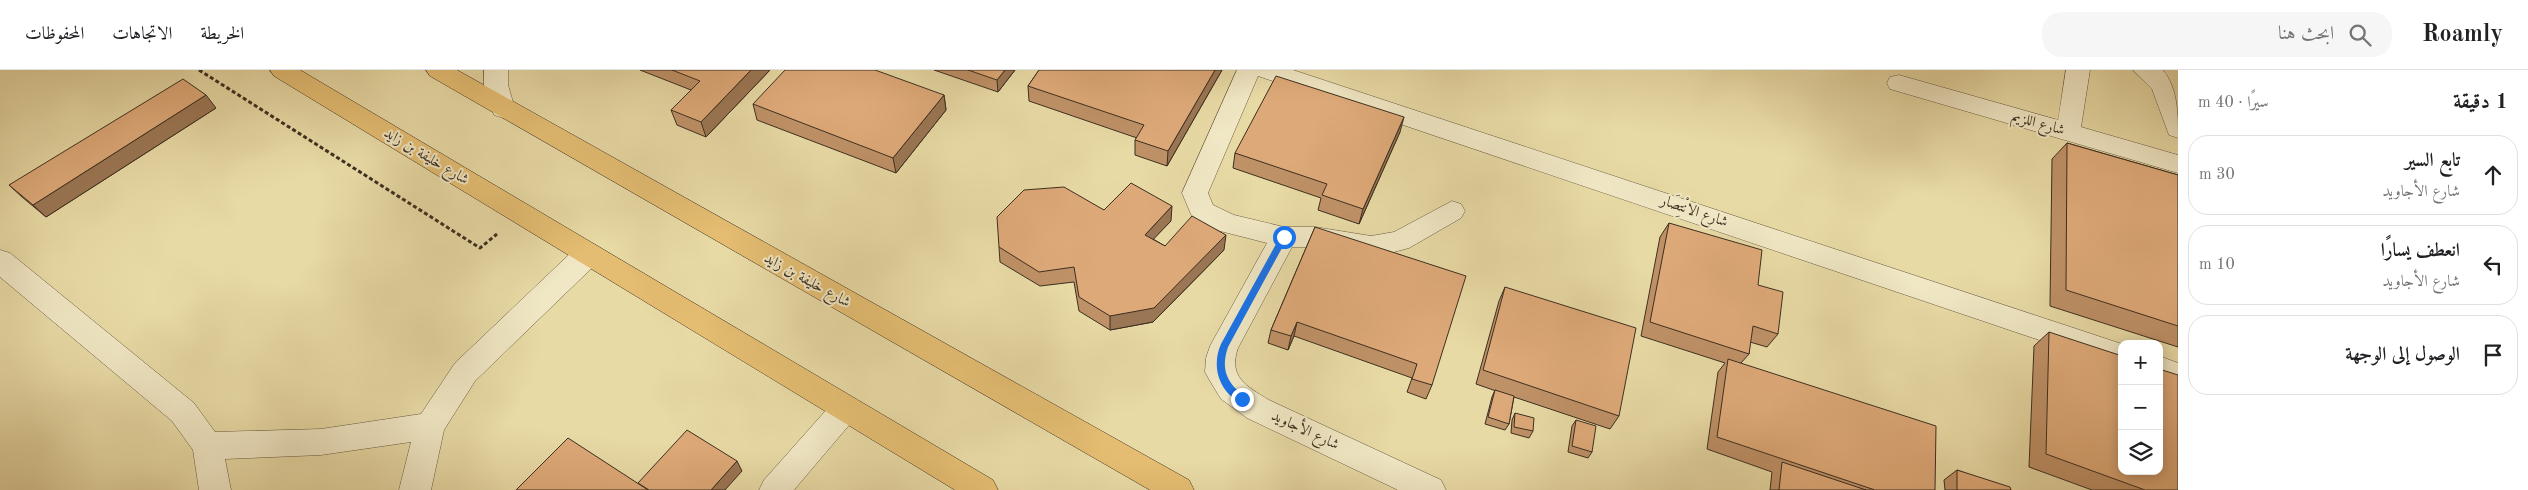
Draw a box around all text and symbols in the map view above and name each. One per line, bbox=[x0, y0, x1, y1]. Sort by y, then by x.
search box bbox=[2042, 12, 2392, 57]
icon: search bbox=[2346, 21, 2374, 49]
text: Roamly bbox=[2422, 23, 2503, 47]
text: المحفوظات bbox=[25, 25, 84, 43]
text: الاتجاهات bbox=[112, 25, 172, 43]
text: الخريطة bbox=[200, 25, 244, 43]
text: ابحث هنا bbox=[2278, 25, 2334, 44]
text: 1 دقيقة bbox=[2453, 92, 2508, 113]
text: سيرًا · 40 m bbox=[2198, 95, 2269, 111]
street label: شارع اللزيم bbox=[2009, 109, 2066, 143]
street label: شارع خليفة بن زايد bbox=[379, 126, 471, 192]
text: تابع السير bbox=[2405, 152, 2460, 171]
icon: ahead bbox=[2479, 161, 2507, 189]
text: 30 m bbox=[2199, 167, 2235, 183]
text: شارع الأجاويد bbox=[2382, 184, 2460, 200]
street label: شارع الانْتِصَار bbox=[1655, 188, 1731, 234]
route start bbox=[1273, 226, 1296, 249]
text: انعطف يسارًا bbox=[2381, 242, 2460, 261]
street label: شارع خليفة بن زايد bbox=[759, 251, 853, 314]
icon: left bbox=[2479, 251, 2507, 279]
text: 10 m bbox=[2199, 257, 2235, 273]
text: شارع الأجاويد bbox=[2382, 274, 2460, 290]
map controls bbox=[2118, 340, 2163, 475]
button: + bbox=[2118, 340, 2163, 385]
icon: arrive bbox=[2479, 341, 2507, 369]
text: الوصول إلى الوجهة bbox=[2345, 346, 2460, 365]
button: − bbox=[2118, 385, 2163, 430]
route end bbox=[1231, 388, 1254, 411]
street label: شارع الأجاويد bbox=[1267, 404, 1343, 457]
button: layers bbox=[2118, 430, 2163, 475]

